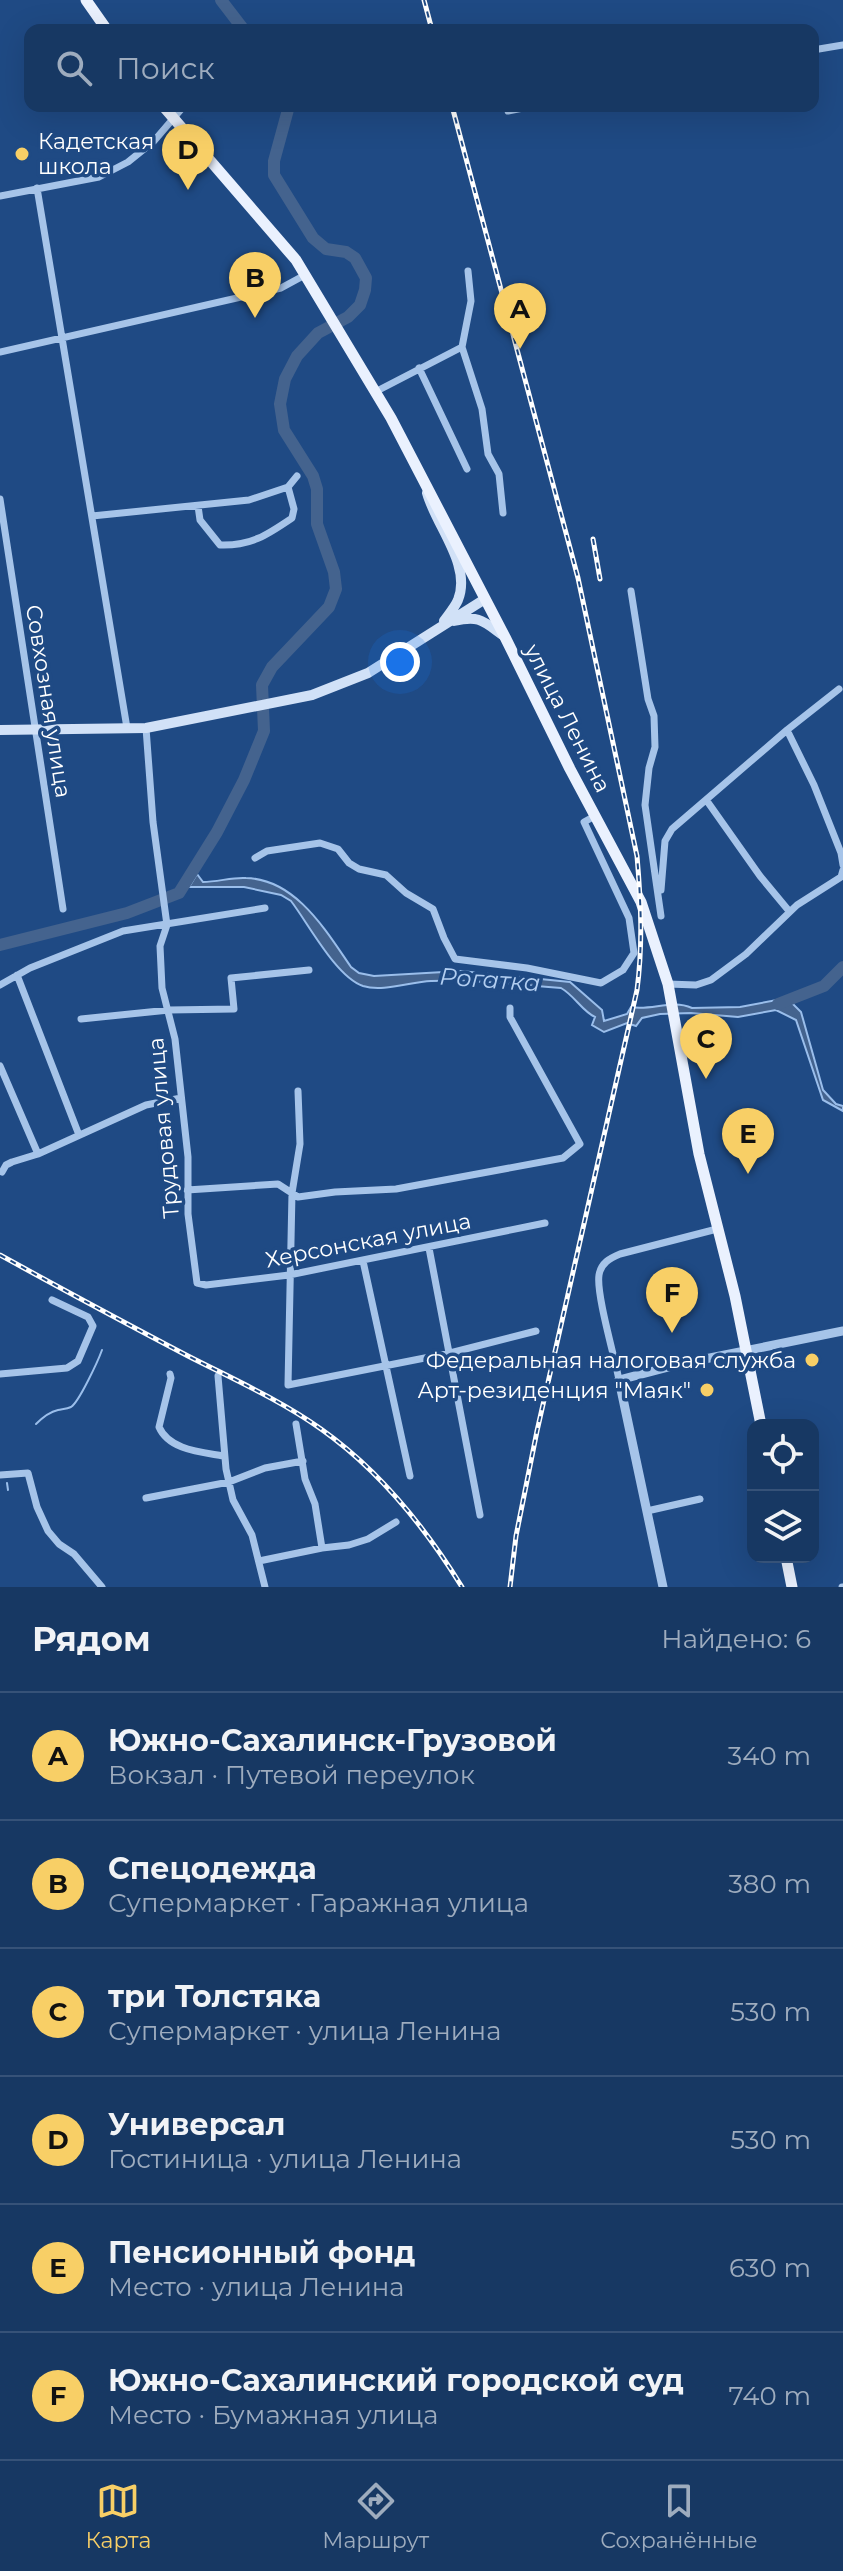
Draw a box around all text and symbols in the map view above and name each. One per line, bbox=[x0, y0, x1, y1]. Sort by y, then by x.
search box bbox=[24, 24, 819, 112]
icon: search bbox=[52, 46, 96, 90]
text: Поиск bbox=[116, 50, 215, 87]
pin: D bbox=[162, 124, 214, 190]
place label: Кадетская школа bbox=[38, 128, 154, 180]
marker: Кадетская школа bbox=[13, 145, 31, 163]
pin: B bbox=[229, 252, 281, 318]
pin: A bbox=[494, 283, 546, 349]
street label: Совхозная улица bbox=[20, 603, 77, 799]
street label: улица Ленина bbox=[518, 639, 617, 797]
your location bbox=[380, 642, 420, 682]
water label: Рогатка bbox=[439, 962, 541, 997]
pin: C bbox=[680, 1013, 732, 1079]
street label: Трудовая улица bbox=[142, 1036, 185, 1220]
pin: E bbox=[722, 1108, 774, 1174]
street label: Херсонская улица bbox=[263, 1207, 473, 1274]
pin: F bbox=[646, 1267, 698, 1333]
place label: Федеральная налоговая служба bbox=[426, 1347, 796, 1374]
marker: Федеральная налоговая служба bbox=[803, 1351, 821, 1369]
place label: Арт-резиденция "Маяк" bbox=[418, 1377, 691, 1404]
marker: Арт-резиденция "Маяк" bbox=[698, 1381, 716, 1399]
map controls bbox=[747, 1419, 819, 1563]
button: locate bbox=[747, 1419, 819, 1491]
button: layers bbox=[747, 1491, 819, 1563]
text: Рядом bbox=[32, 1618, 151, 1660]
text: Найдено: 6 bbox=[661, 1623, 811, 1655]
text: Южно-Сахалинск-Грузовой bbox=[108, 1722, 557, 1759]
text: A bbox=[48, 1740, 68, 1772]
text: 340 m bbox=[728, 1740, 811, 1772]
text: Вокзал · Путевой переулок bbox=[108, 1759, 475, 1791]
text: Спецодежда bbox=[108, 1850, 317, 1887]
text: B bbox=[48, 1868, 68, 1900]
text: 380 m bbox=[728, 1868, 811, 1900]
text: Супермаркет · Гаражная улица bbox=[108, 1887, 529, 1919]
text: три Толстяка bbox=[108, 1978, 321, 2015]
text: C bbox=[49, 1996, 67, 2028]
text: 530 m bbox=[730, 1996, 811, 2028]
text: Супермаркет · улица Ленина bbox=[108, 2015, 501, 2047]
text: Универсал bbox=[108, 2106, 285, 2143]
text: D bbox=[47, 2124, 69, 2156]
text: 530 m bbox=[730, 2124, 811, 2156]
text: Гостиница · улица Ленина bbox=[108, 2143, 462, 2175]
text: Пенсионный фонд bbox=[108, 2234, 415, 2271]
text: E bbox=[49, 2252, 67, 2284]
text: 630 m bbox=[729, 2252, 811, 2284]
text: Место · улица Ленина bbox=[108, 2271, 404, 2303]
text: Южно-Сахалинский городской суд bbox=[108, 2362, 684, 2399]
text: F bbox=[50, 2380, 66, 2412]
text: 740 m bbox=[729, 2380, 811, 2412]
text: Место · Бумажная улица bbox=[108, 2399, 438, 2431]
tab: Карта bbox=[85, 2479, 151, 2554]
tab: Маршрут bbox=[322, 2479, 429, 2554]
tab: Сохранённые bbox=[600, 2479, 758, 2554]

